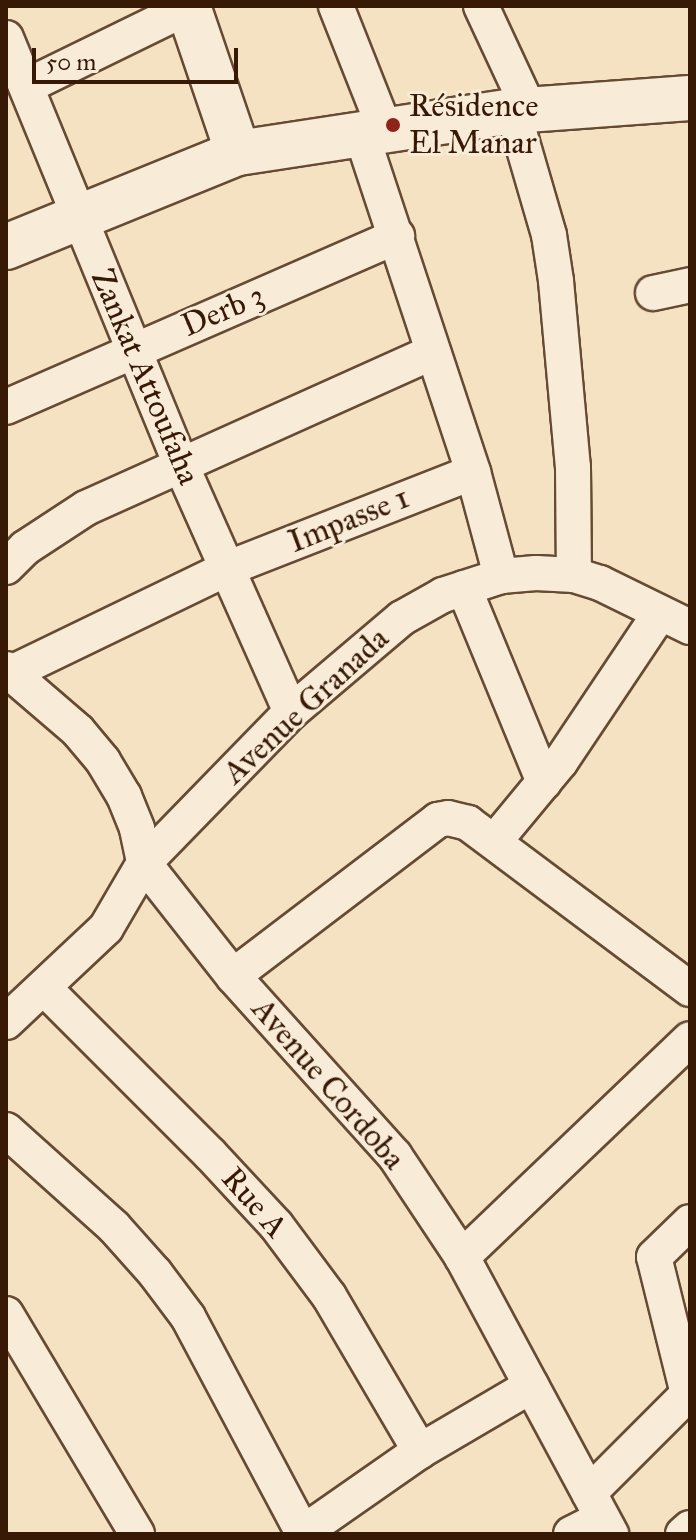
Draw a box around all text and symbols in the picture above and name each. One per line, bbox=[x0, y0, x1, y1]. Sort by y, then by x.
scale bar bbox=[36, 32, 242, 82]
text: 50 m bbox=[46, 47, 96, 77]
place label: Résidence El Manar bbox=[409, 88, 539, 163]
marker: Résidence El Manar bbox=[384, 116, 402, 134]
street label: Zankat Attoufaha bbox=[82, 263, 208, 491]
street label: Derb 3 bbox=[176, 277, 270, 345]
street label: Impasse 1 bbox=[283, 479, 415, 561]
street label: Avenue Granada bbox=[215, 620, 397, 792]
street label: Avenue Cordoba bbox=[243, 991, 413, 1177]
street label: Rue A bbox=[213, 1160, 295, 1246]

